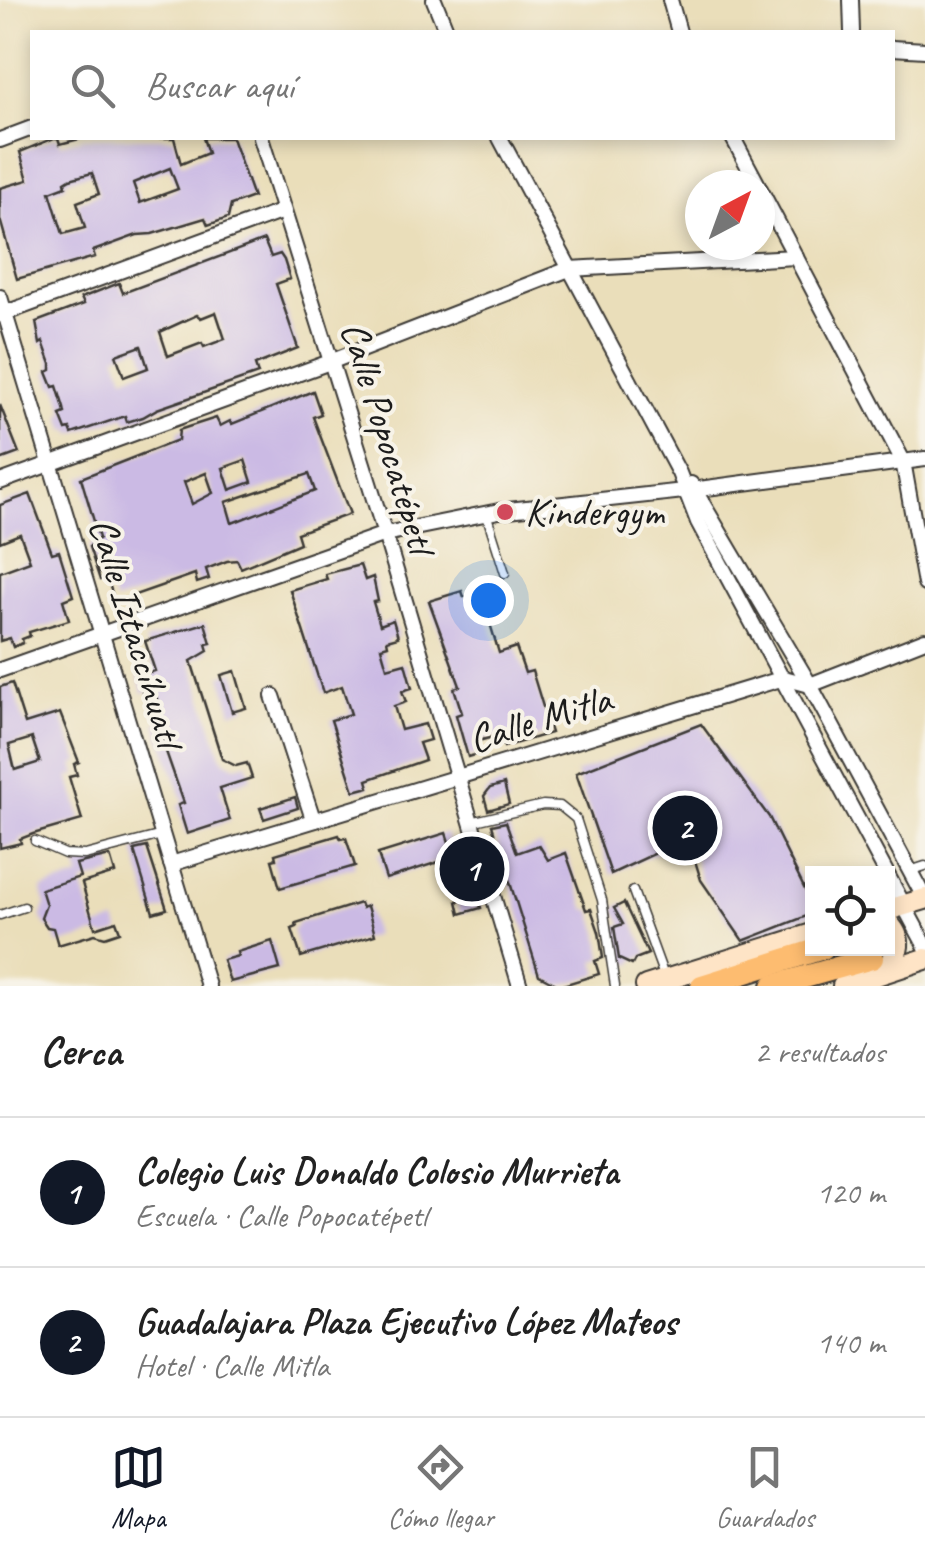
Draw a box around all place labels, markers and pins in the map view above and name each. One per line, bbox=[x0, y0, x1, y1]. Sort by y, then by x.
place label: Kindergym bbox=[525, 487, 666, 537]
marker: Kindergym bbox=[494, 501, 516, 523]
pin: 2 bbox=[652, 790, 718, 866]
pin: 1 bbox=[440, 832, 504, 906]

